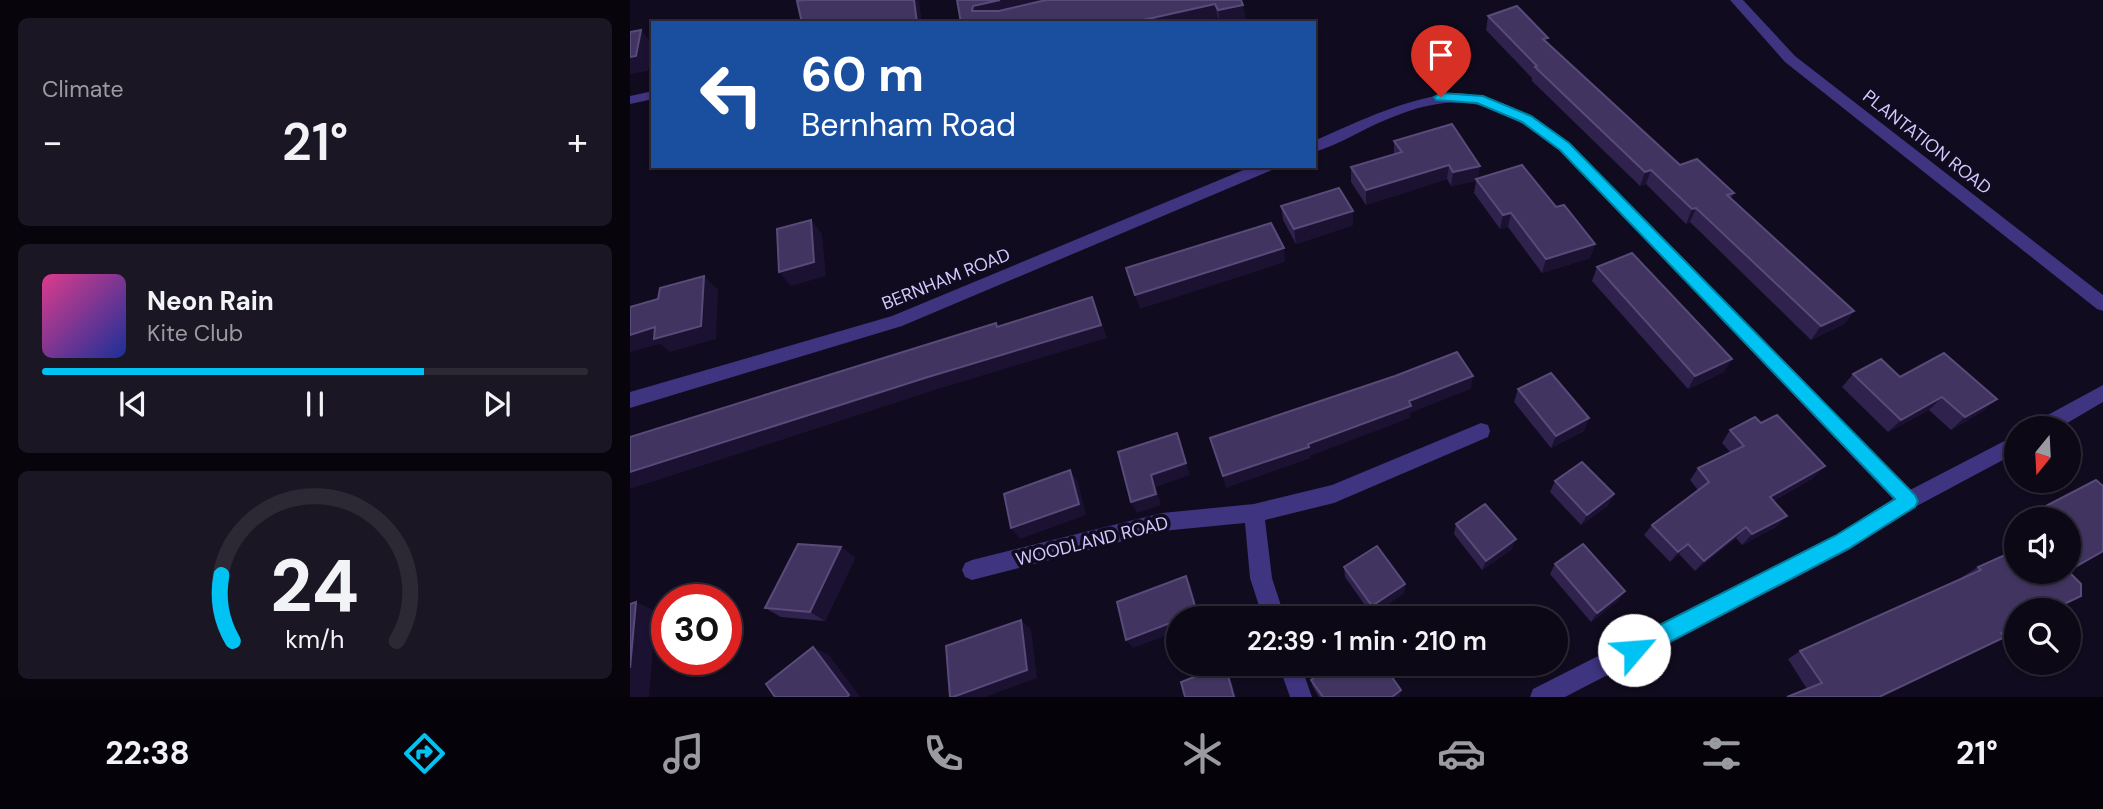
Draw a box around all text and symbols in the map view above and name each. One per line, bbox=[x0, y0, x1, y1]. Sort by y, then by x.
pin bbox=[1411, 25, 1471, 97]
icon: arrive bbox=[1422, 36, 1460, 74]
text: 60 m bbox=[801, 42, 924, 106]
icon: left bbox=[686, 49, 777, 140]
text: Climate bbox=[42, 74, 124, 104]
street label: PLANTATION ROAD bbox=[1858, 84, 1996, 200]
text: Bernham Road bbox=[801, 104, 1016, 146]
text: 21° bbox=[282, 108, 348, 176]
text: − bbox=[42, 117, 63, 167]
text: + bbox=[567, 117, 588, 167]
street label: BERNHAM ROAD bbox=[878, 242, 1014, 316]
text: Neon Rain bbox=[147, 284, 274, 318]
text: Kite Club bbox=[147, 318, 243, 348]
icon: previous bbox=[114, 385, 152, 423]
icon: pause bbox=[296, 385, 334, 423]
icon: next bbox=[478, 385, 516, 423]
north arrow bbox=[2004, 416, 2081, 494]
map controls bbox=[2004, 416, 2081, 675]
button: sound bbox=[2004, 507, 2081, 584]
street label: WOODLAND ROAD bbox=[1013, 510, 1171, 572]
text: 24 bbox=[271, 539, 359, 634]
speed limit sign: 30 bbox=[651, 584, 742, 675]
button: search bbox=[2004, 598, 2081, 675]
position arrow bbox=[1597, 613, 1671, 687]
text: km/h bbox=[285, 623, 345, 656]
text: 22:39 · 1 min · 210 m bbox=[1247, 624, 1487, 658]
icon: directions bbox=[400, 729, 449, 778]
icon: music bbox=[659, 729, 708, 778]
icon: phone bbox=[919, 729, 968, 778]
icon: climate bbox=[1178, 729, 1227, 778]
icon: car bbox=[1437, 729, 1486, 778]
icon: filters bbox=[1697, 729, 1746, 778]
text: 22:38 bbox=[105, 732, 190, 774]
text: 21° bbox=[1956, 732, 1998, 774]

